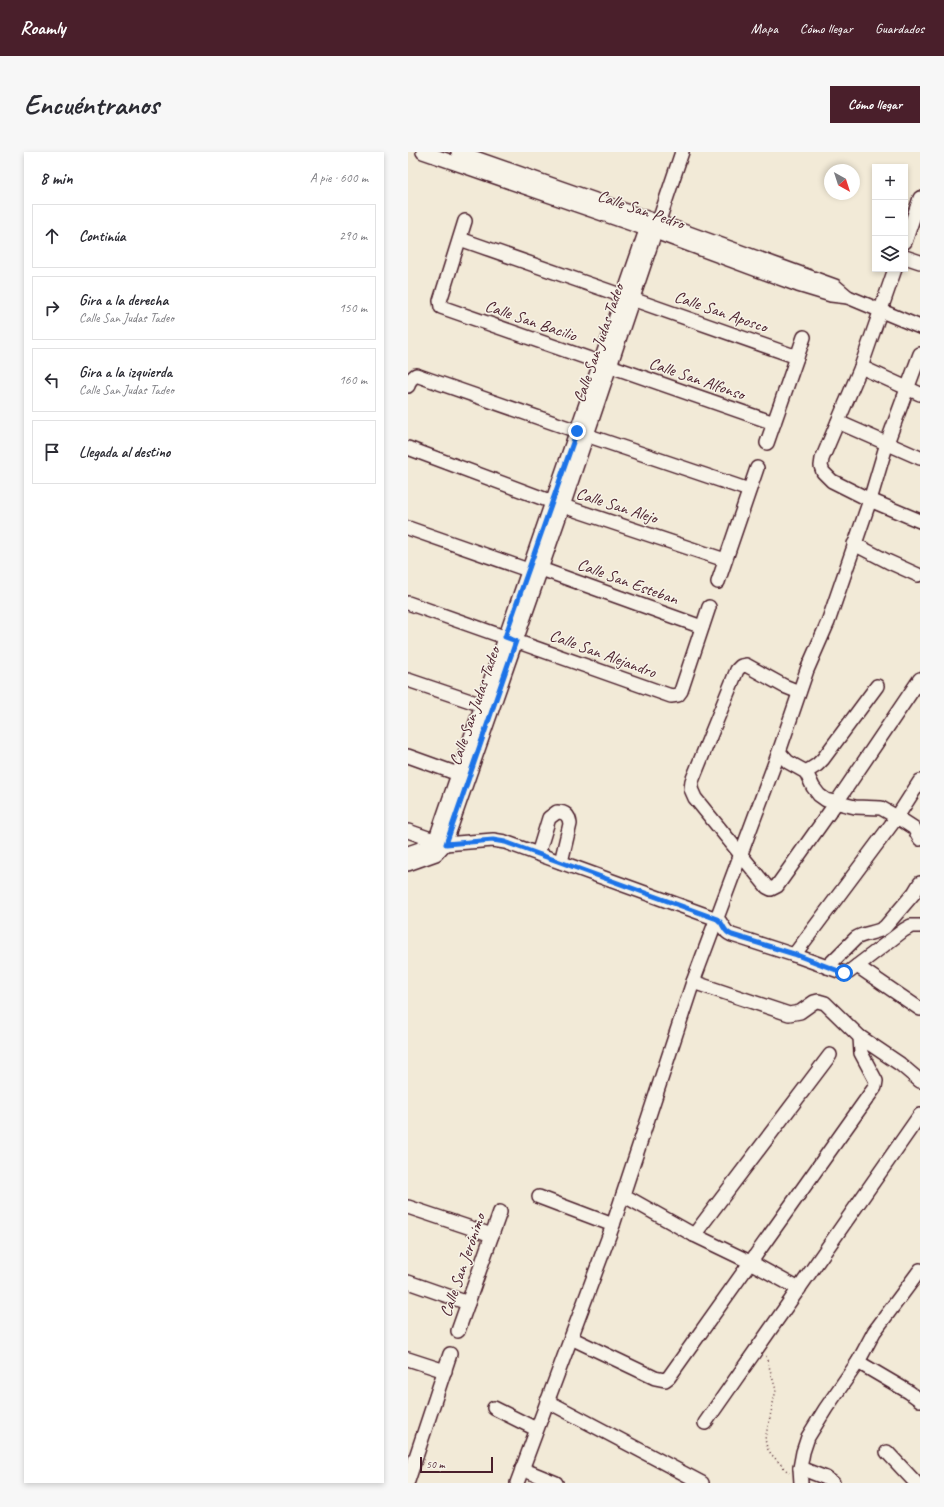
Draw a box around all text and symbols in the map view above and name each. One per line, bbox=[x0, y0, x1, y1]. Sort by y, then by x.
text: Roamly bbox=[20, 16, 66, 40]
text: Mapa bbox=[751, 20, 778, 37]
text: Cómo llegar bbox=[800, 20, 853, 37]
text: Guardados bbox=[875, 20, 924, 37]
button: Cómo llegar bbox=[830, 86, 920, 123]
text: Encuéntranos bbox=[24, 87, 159, 122]
north arrow bbox=[824, 164, 860, 200]
map controls bbox=[872, 164, 908, 272]
button: + bbox=[872, 164, 908, 200]
text: 8 min bbox=[40, 168, 73, 189]
text: A pie · 600 m bbox=[310, 170, 368, 186]
street label: Calle San Pedro bbox=[595, 185, 689, 235]
button: − bbox=[872, 200, 908, 236]
icon: ahead bbox=[41, 225, 63, 247]
text: Continúa bbox=[79, 227, 126, 246]
text: 290 m bbox=[339, 228, 367, 244]
button: layers bbox=[872, 236, 908, 272]
street label: Calle San Judas Tadeo bbox=[568, 279, 629, 405]
street label: Calle San Aposco bbox=[672, 286, 772, 338]
text: Gira a la derecha bbox=[79, 291, 168, 310]
street label: Calle San Bacilio bbox=[482, 295, 580, 346]
icon: right bbox=[41, 297, 63, 319]
text: 150 m bbox=[339, 300, 367, 316]
text: Calle San Judas Tadeo bbox=[79, 310, 174, 326]
street label: Calle San Alfonso bbox=[646, 352, 749, 405]
text: Gira a la izquierda bbox=[79, 363, 172, 382]
icon: left bbox=[41, 369, 63, 391]
text: 160 m bbox=[339, 372, 367, 388]
text: Calle San Judas Tadeo bbox=[79, 382, 174, 398]
route end bbox=[568, 422, 586, 440]
icon: arrive bbox=[41, 441, 63, 463]
text: Llegada al destino bbox=[79, 443, 170, 462]
street label: Calle San Alejo bbox=[574, 482, 662, 529]
street label: Calle San Esteban bbox=[575, 554, 682, 610]
street label: Calle San Alejandro bbox=[547, 625, 660, 683]
street label: Calle San Judas Tadeo bbox=[444, 642, 505, 768]
route start bbox=[835, 964, 853, 982]
street label: Calle San Jerónimo bbox=[435, 1209, 491, 1320]
scale bar bbox=[420, 1455, 493, 1474]
text: 50 m bbox=[426, 1457, 445, 1471]

